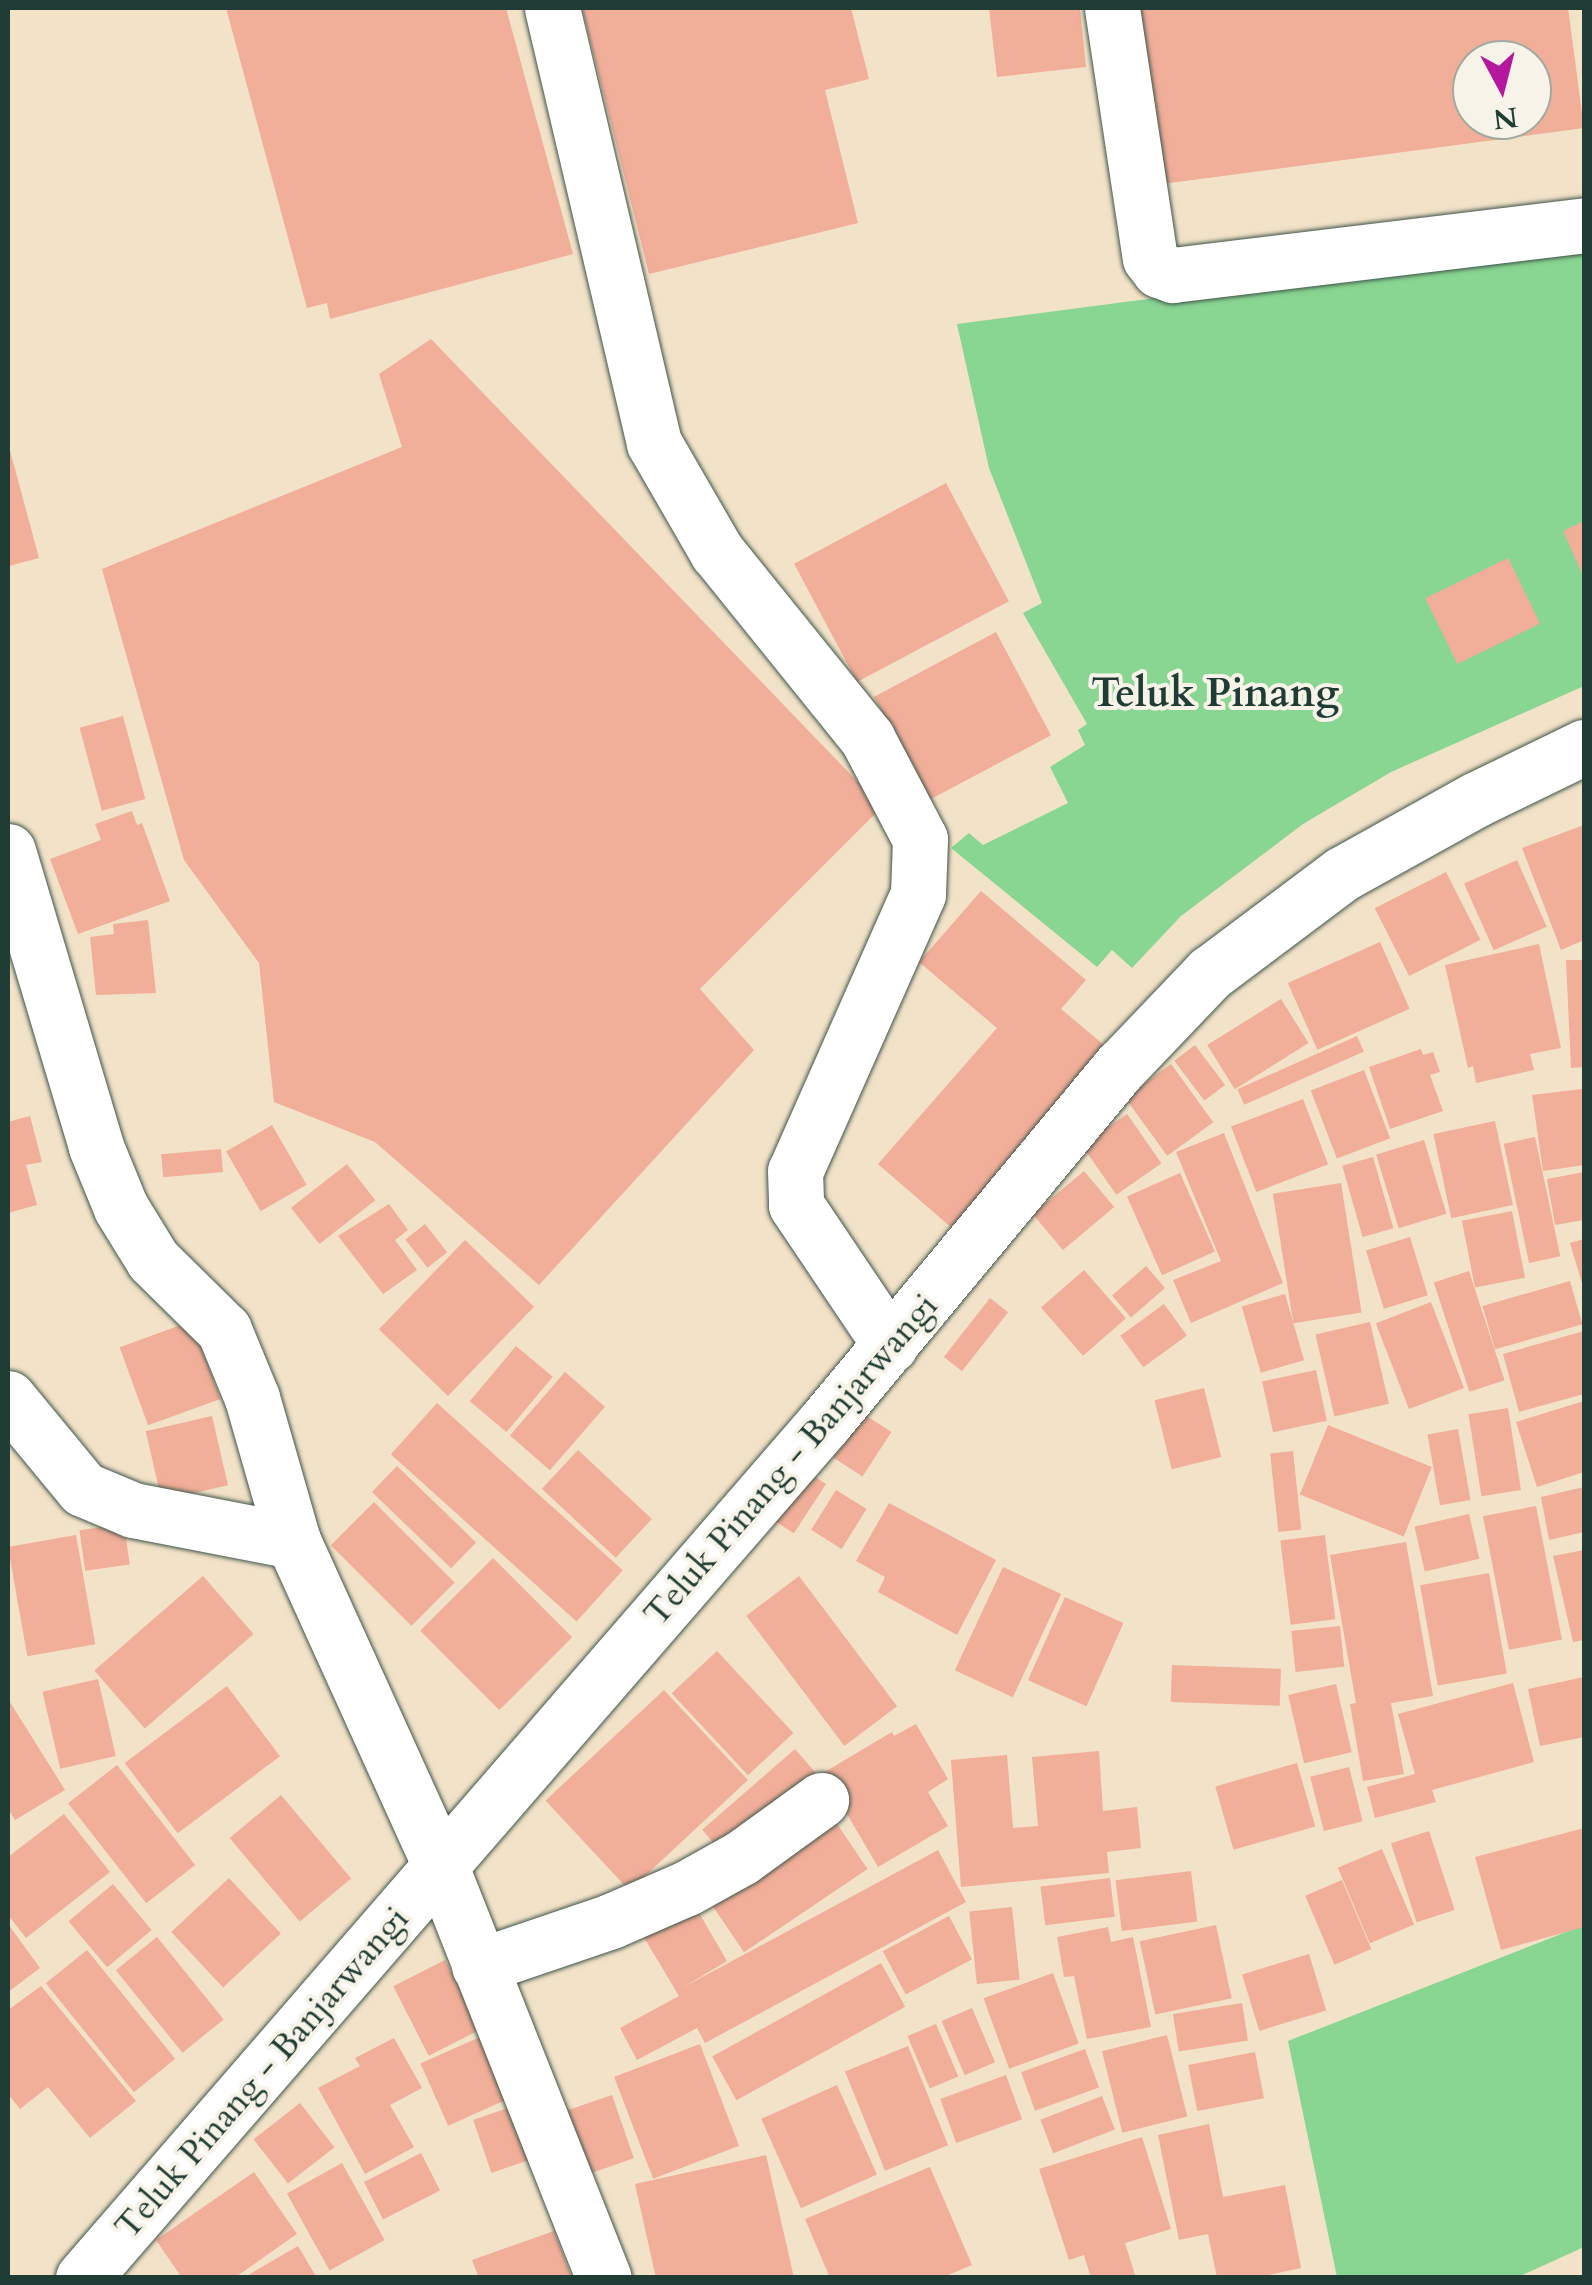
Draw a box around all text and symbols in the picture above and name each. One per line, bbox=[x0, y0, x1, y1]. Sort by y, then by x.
north arrow bbox=[1452, 40, 1552, 140]
text: N bbox=[1491, 97, 1520, 138]
district label: Teluk Pinang bbox=[1091, 670, 1339, 718]
street label: Teluk Pinang - Banjarwangi bbox=[635, 1285, 947, 1635]
street label: Teluk Pinang - Banjarwangi bbox=[106, 1898, 418, 2248]

